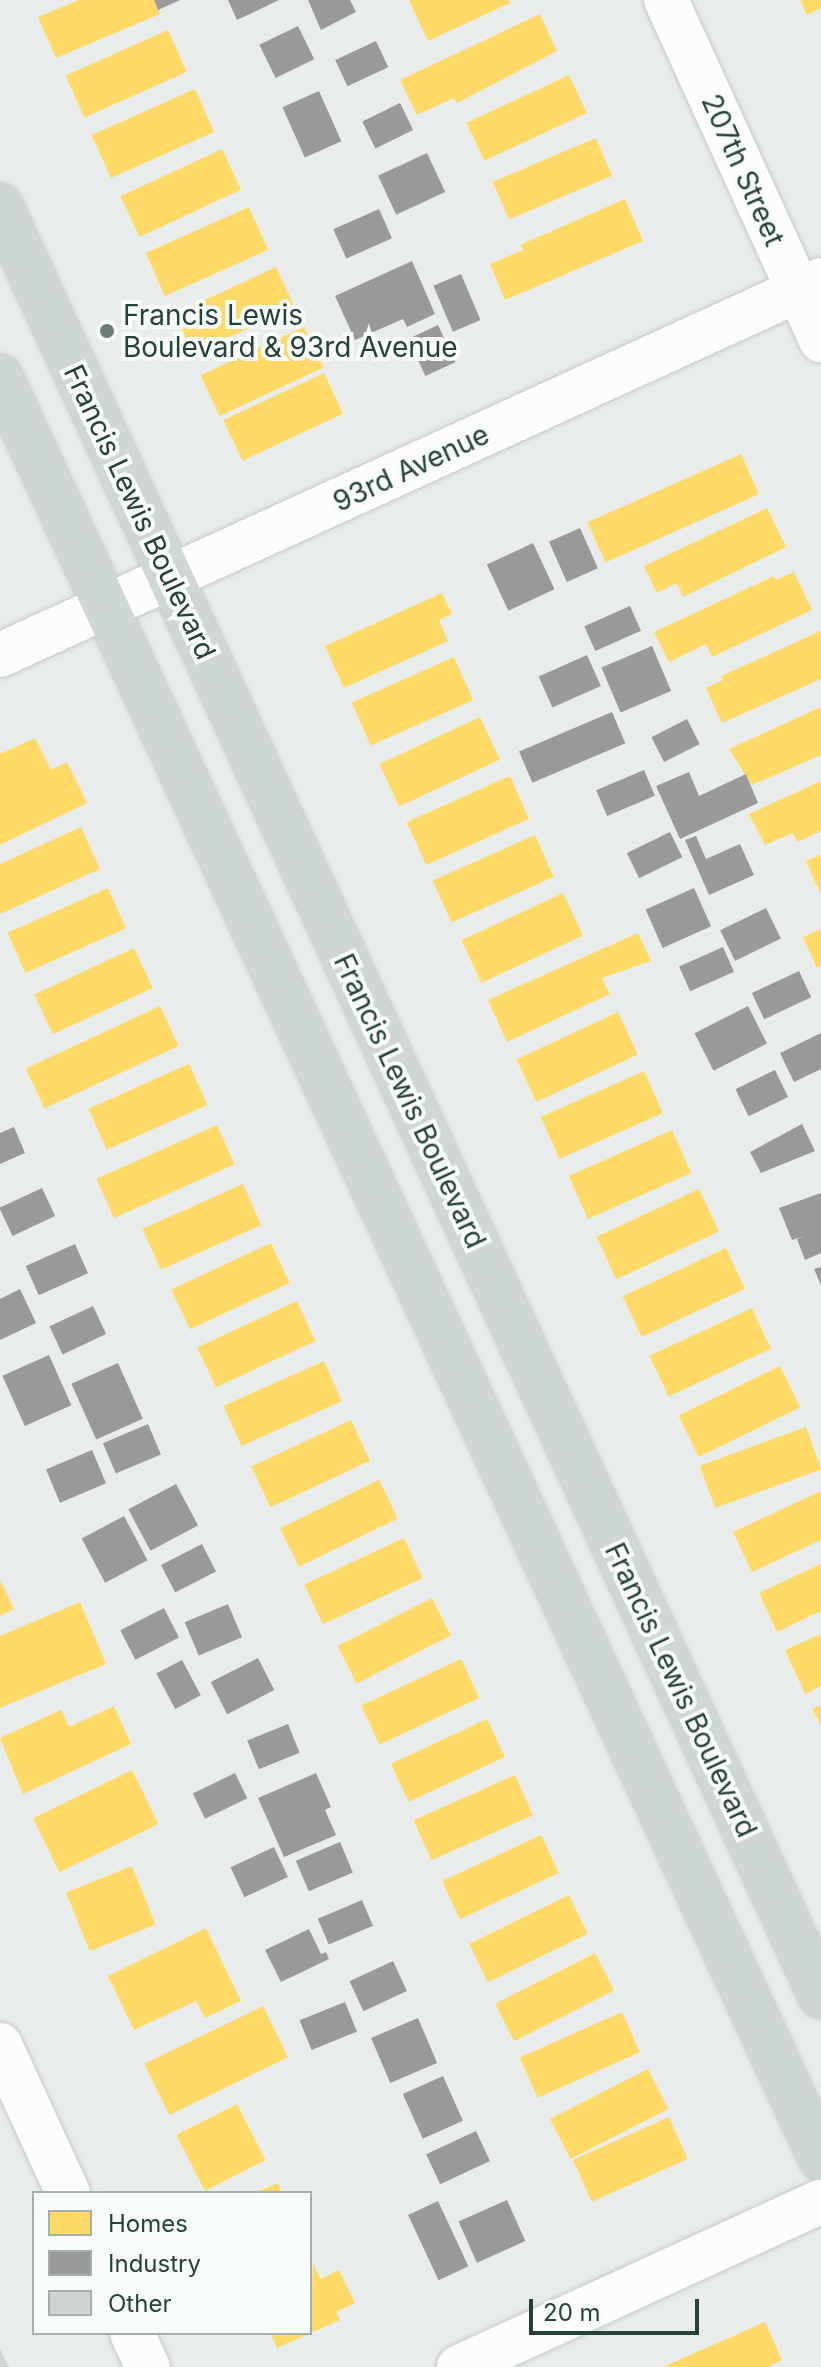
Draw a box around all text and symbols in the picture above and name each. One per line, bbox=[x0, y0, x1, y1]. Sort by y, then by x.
street label: 207th Street bbox=[695, 89, 791, 251]
place label: Francis Lewis Boulevard & 93rd Avenue bbox=[123, 298, 458, 364]
marker: Francis Lewis Boulevard & 93rd Avenue bbox=[98, 322, 116, 340]
street label: Francis Lewis Boulevard bbox=[57, 360, 223, 664]
street label: 93rd Avenue bbox=[328, 417, 494, 519]
street label: Francis Lewis Boulevard bbox=[327, 949, 493, 1253]
street label: Francis Lewis Boulevard bbox=[598, 1538, 764, 1842]
legend bbox=[32, 2191, 312, 2335]
text: Homes bbox=[108, 2209, 188, 2238]
text: Industry bbox=[108, 2249, 201, 2278]
scale bar bbox=[533, 2283, 703, 2333]
text: Other bbox=[108, 2289, 171, 2318]
text: 20 m bbox=[543, 2298, 601, 2327]

